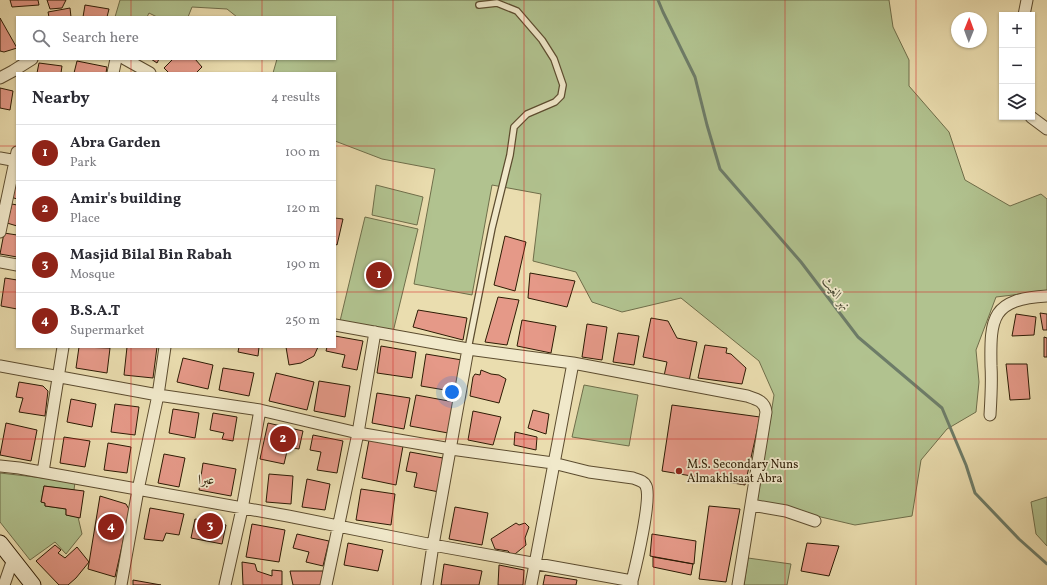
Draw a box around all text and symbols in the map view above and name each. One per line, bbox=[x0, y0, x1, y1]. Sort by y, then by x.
north arrow bbox=[951, 12, 987, 48]
map controls bbox=[999, 12, 1035, 120]
button: + bbox=[999, 12, 1035, 48]
search box bbox=[16, 16, 336, 60]
icon: search bbox=[30, 27, 52, 49]
text: Search here bbox=[62, 28, 139, 49]
button: − bbox=[999, 48, 1035, 84]
button: layers bbox=[999, 84, 1035, 120]
text: Nearby bbox=[32, 87, 90, 110]
text: 4 results bbox=[271, 89, 320, 107]
text: Abra Garden bbox=[70, 133, 161, 154]
text: 1 bbox=[42, 144, 48, 162]
text: 100 m bbox=[285, 144, 320, 162]
text: Park bbox=[70, 154, 97, 172]
text: Amir's building bbox=[70, 189, 181, 210]
text: 2 bbox=[42, 200, 48, 218]
text: 120 m bbox=[286, 200, 320, 218]
text: Place bbox=[70, 210, 100, 228]
text: Masjid Bilal Bin Rabah bbox=[70, 245, 232, 266]
text: 3 bbox=[42, 256, 48, 274]
text: 190 m bbox=[286, 256, 320, 274]
pin: 1 bbox=[366, 260, 392, 290]
text: Mosque bbox=[70, 266, 115, 284]
water label: نهر الغيث bbox=[817, 274, 854, 315]
text: B.S.A.T bbox=[70, 301, 120, 322]
text: 4 bbox=[41, 312, 49, 330]
text: 250 m bbox=[285, 312, 320, 330]
text: Supermarket bbox=[70, 322, 145, 340]
your location bbox=[442, 382, 462, 402]
pin: 2 bbox=[270, 424, 296, 454]
place label: M.S. Secondary Nuns Almakhlsaat Abra bbox=[687, 457, 798, 487]
marker: M.S. Secondary Nuns Almakhlsaat Abra bbox=[674, 466, 684, 476]
district label: عبرا bbox=[198, 471, 214, 490]
pin: 3 bbox=[197, 511, 223, 541]
pin: 4 bbox=[98, 512, 124, 542]

